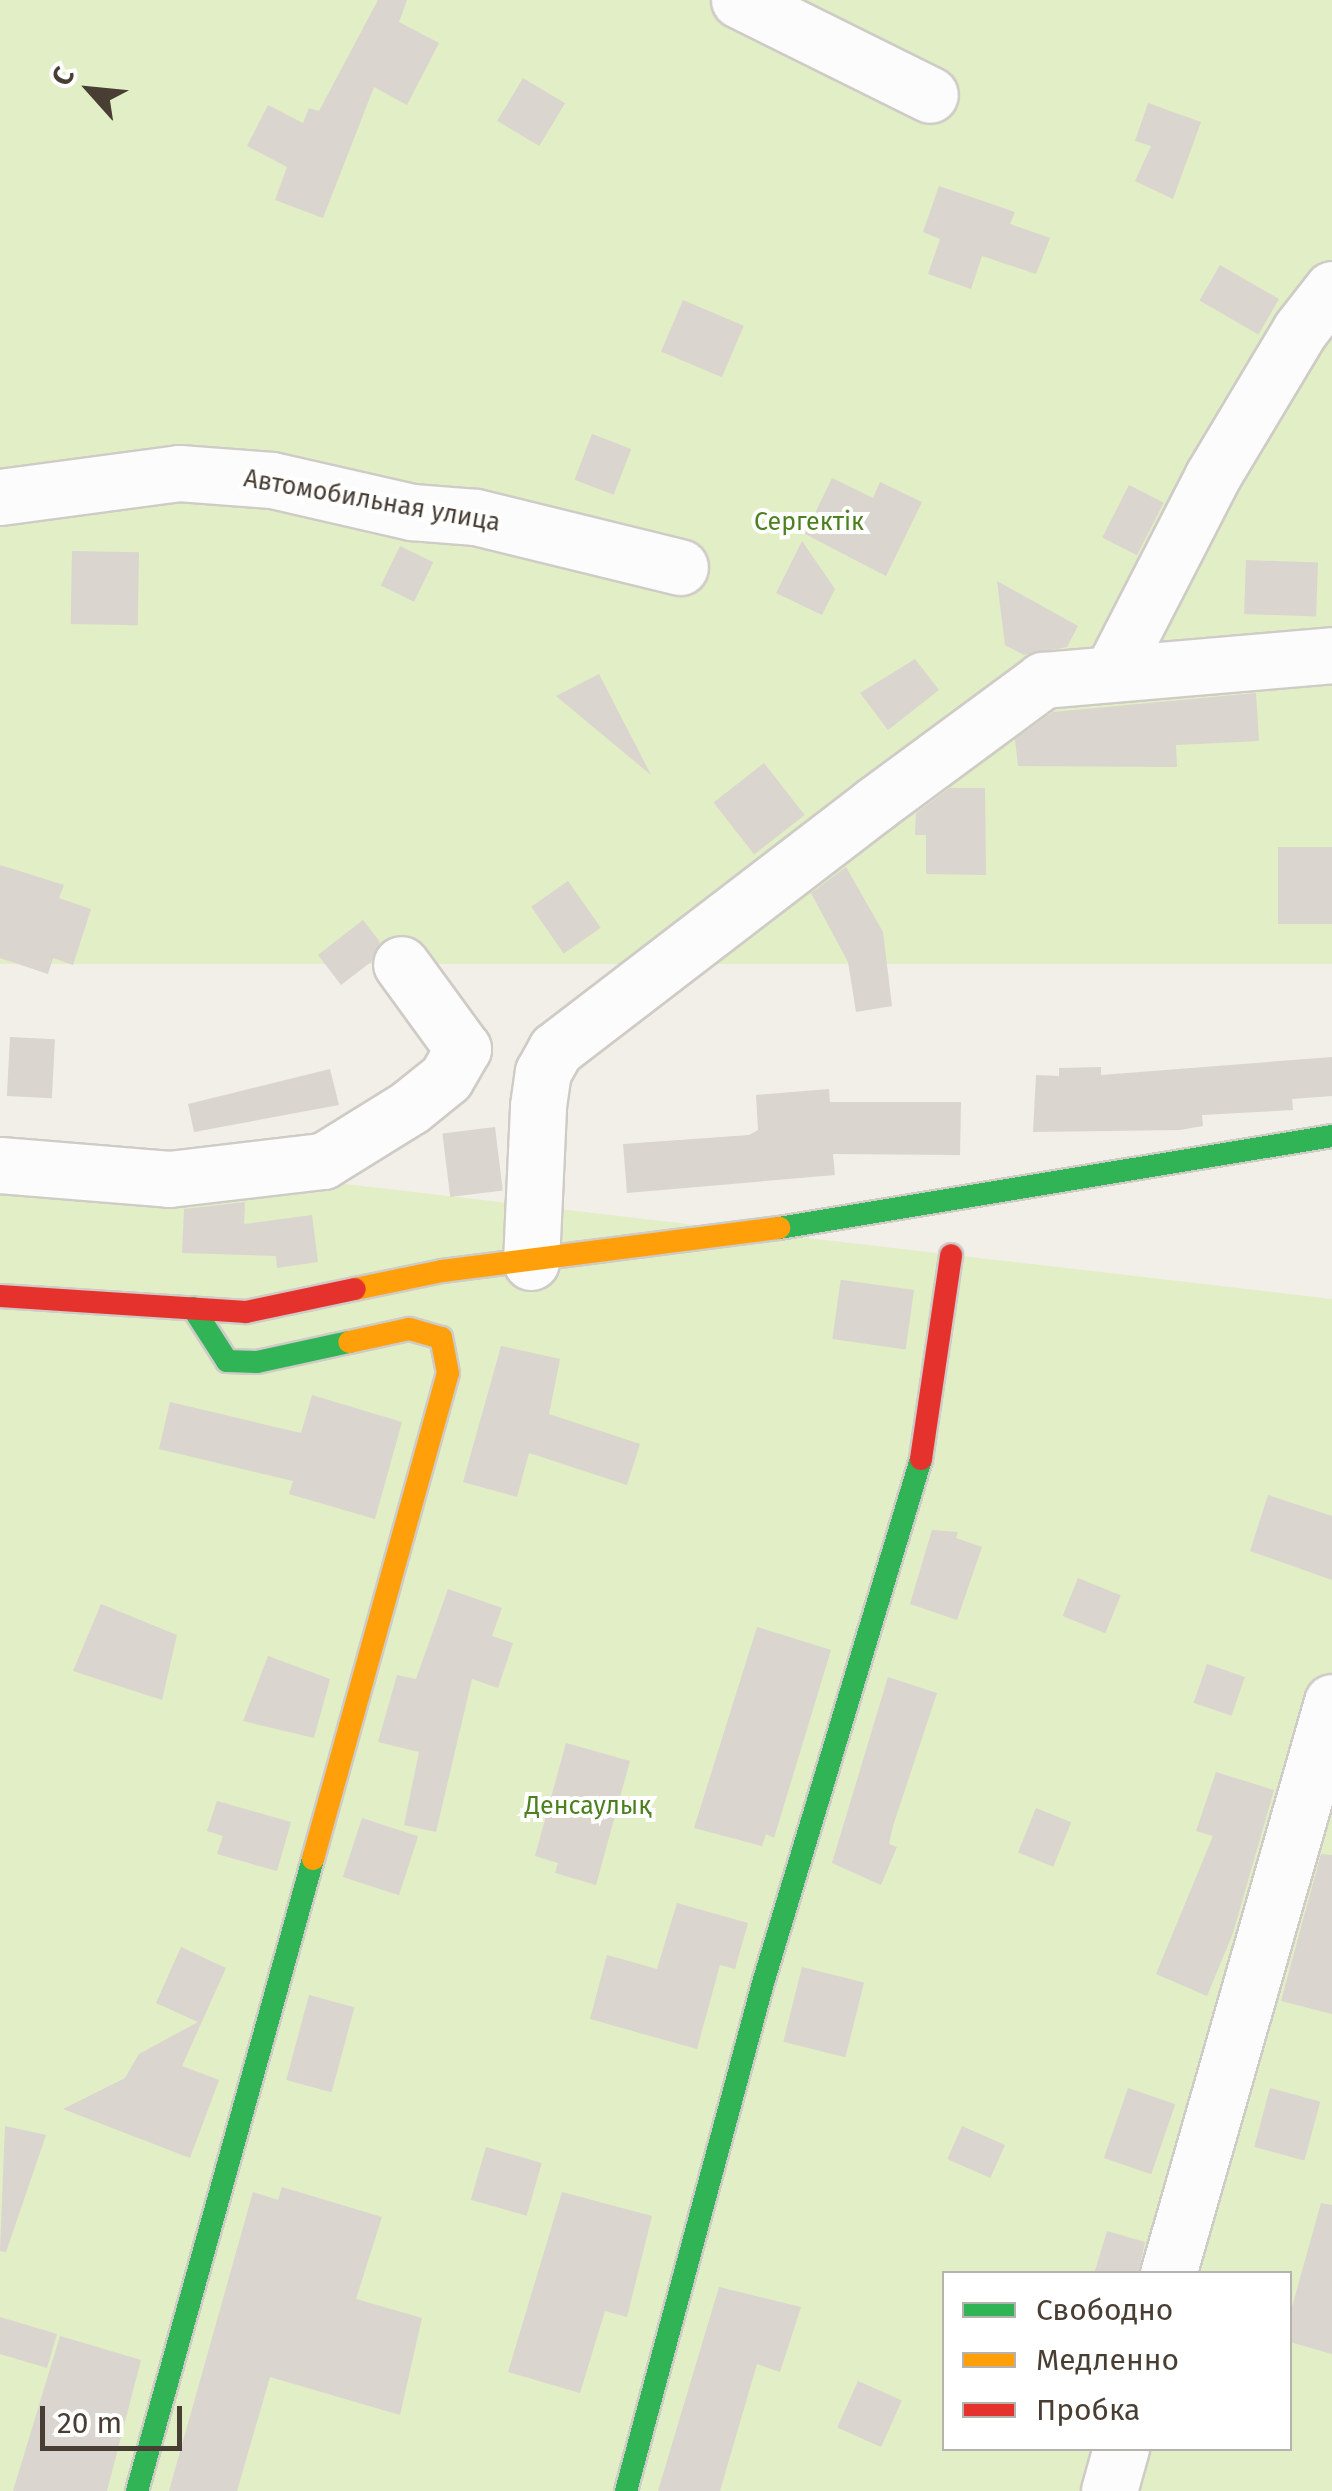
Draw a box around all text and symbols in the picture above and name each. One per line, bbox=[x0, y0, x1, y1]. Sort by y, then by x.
north arrow bbox=[40, 40, 140, 140]
text: С bbox=[44, 61, 81, 91]
street label: Автомобильная улица bbox=[241, 464, 503, 538]
park label: Сергектік bbox=[754, 507, 864, 537]
park label: Денсаулық bbox=[525, 1791, 651, 1821]
legend bbox=[942, 2271, 1292, 2451]
text: Свободно bbox=[1036, 2292, 1173, 2328]
text: Медленно bbox=[1036, 2342, 1179, 2378]
scale bar bbox=[45, 2386, 188, 2448]
text: Пробка bbox=[1036, 2392, 1140, 2428]
text: 20 m bbox=[57, 2405, 122, 2441]

